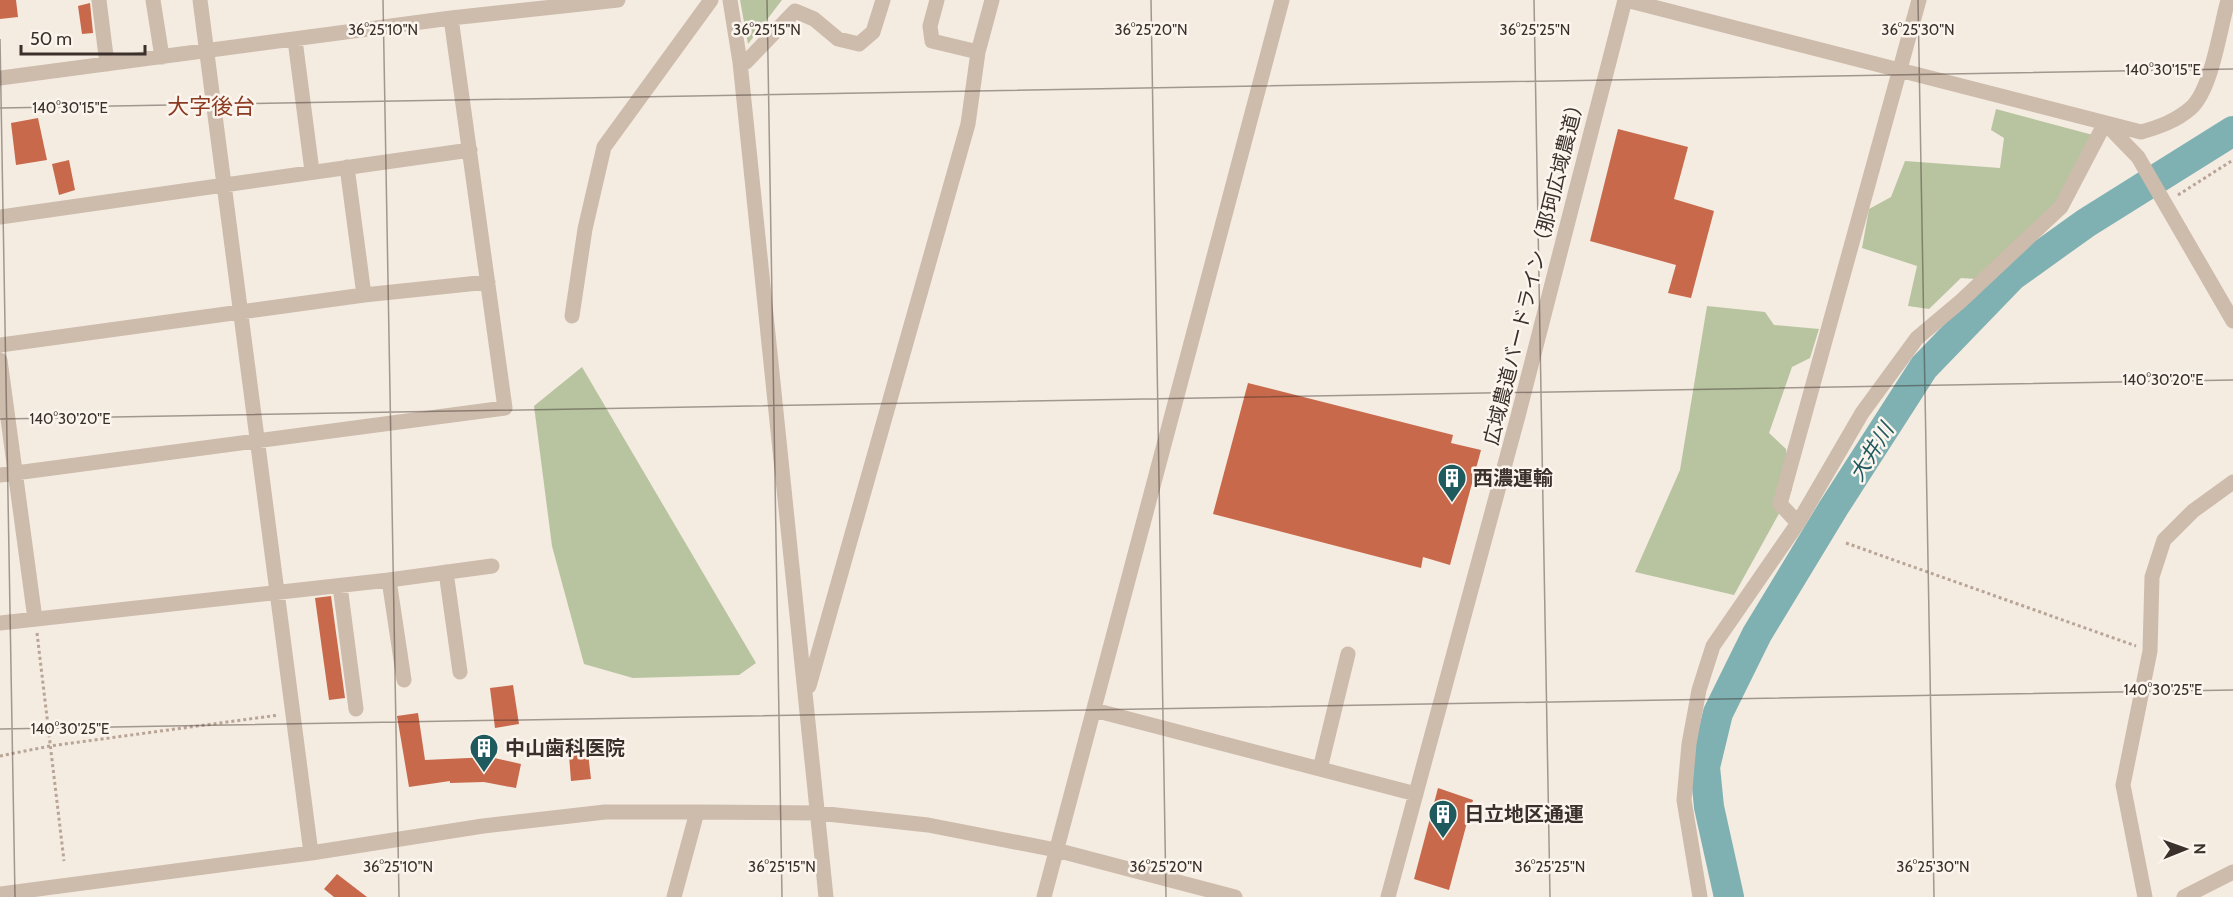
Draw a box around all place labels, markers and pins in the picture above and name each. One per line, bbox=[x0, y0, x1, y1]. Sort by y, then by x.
building icon: 西濃運輸 bbox=[1436, 462, 1468, 504]
place label: 西濃運輸 bbox=[1473, 466, 1553, 490]
building icon: 中山歯科医院 bbox=[468, 732, 500, 774]
place label: 中山歯科医院 bbox=[505, 736, 625, 760]
building icon: 日立地区通運 bbox=[1427, 798, 1459, 840]
place label: 日立地区通運 bbox=[1464, 802, 1584, 826]

